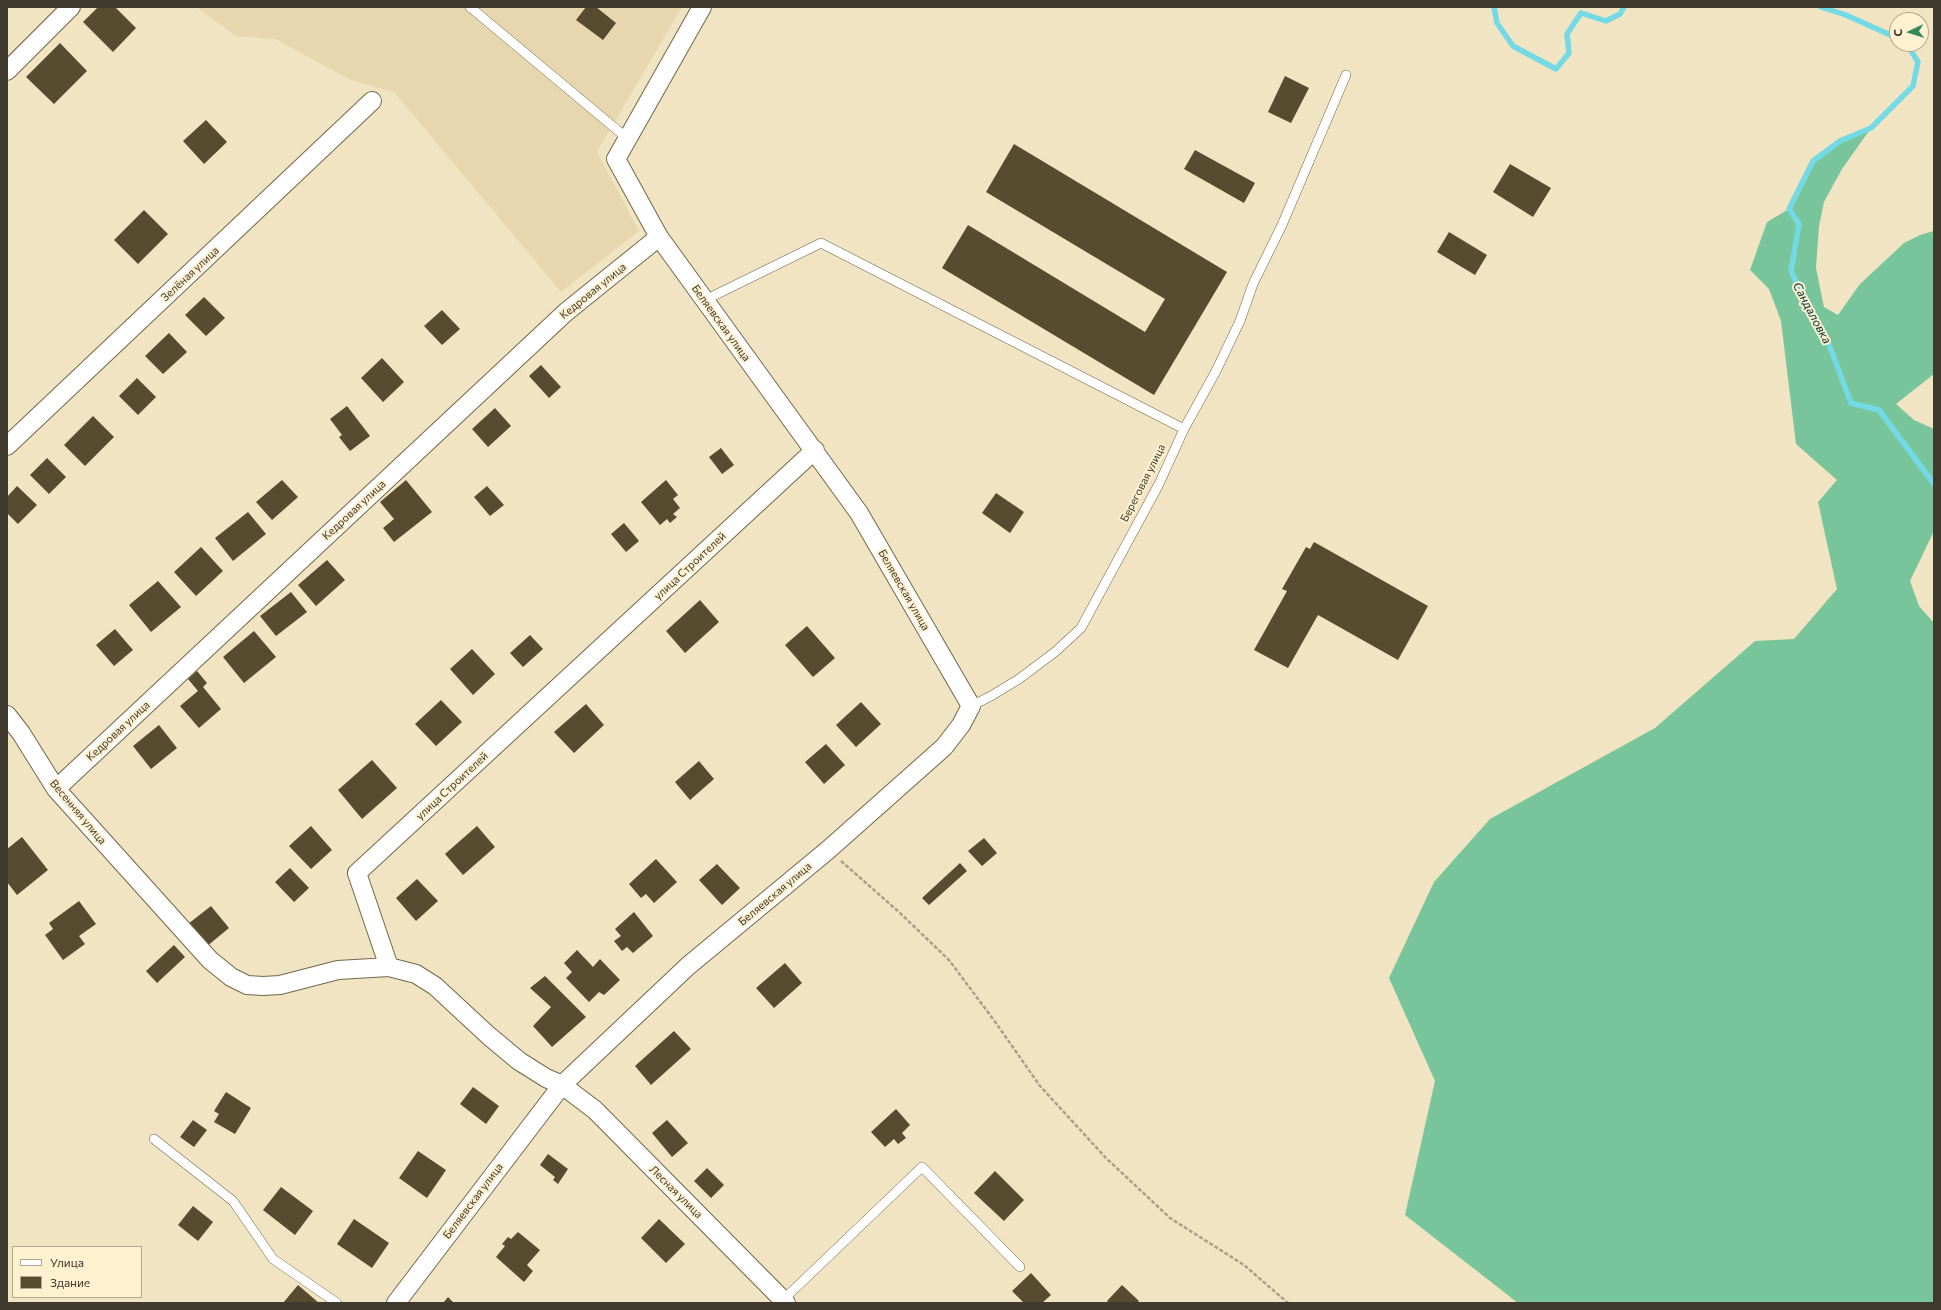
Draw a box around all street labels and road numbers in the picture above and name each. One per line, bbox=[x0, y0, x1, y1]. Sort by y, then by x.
street label: Зелёная улица bbox=[158, 244, 222, 304]
street label: Кедровая улица bbox=[557, 260, 629, 322]
street label: Беляевская улица bbox=[689, 282, 753, 364]
street label: Береговая улица bbox=[1118, 442, 1168, 524]
street label: Кедровая улица bbox=[320, 477, 388, 543]
street label: улица Строителей bbox=[651, 529, 729, 603]
street label: Беляевская улица bbox=[875, 547, 933, 633]
street label: Кедровая улица bbox=[84, 698, 152, 764]
street label: улица Строителей bbox=[413, 749, 491, 823]
street label: Весенняя улица bbox=[47, 777, 109, 847]
street label: Беляевская улица bbox=[736, 860, 814, 928]
street label: Беляевская улица bbox=[440, 1161, 506, 1241]
street label: Лесная улица bbox=[647, 1163, 705, 1221]

